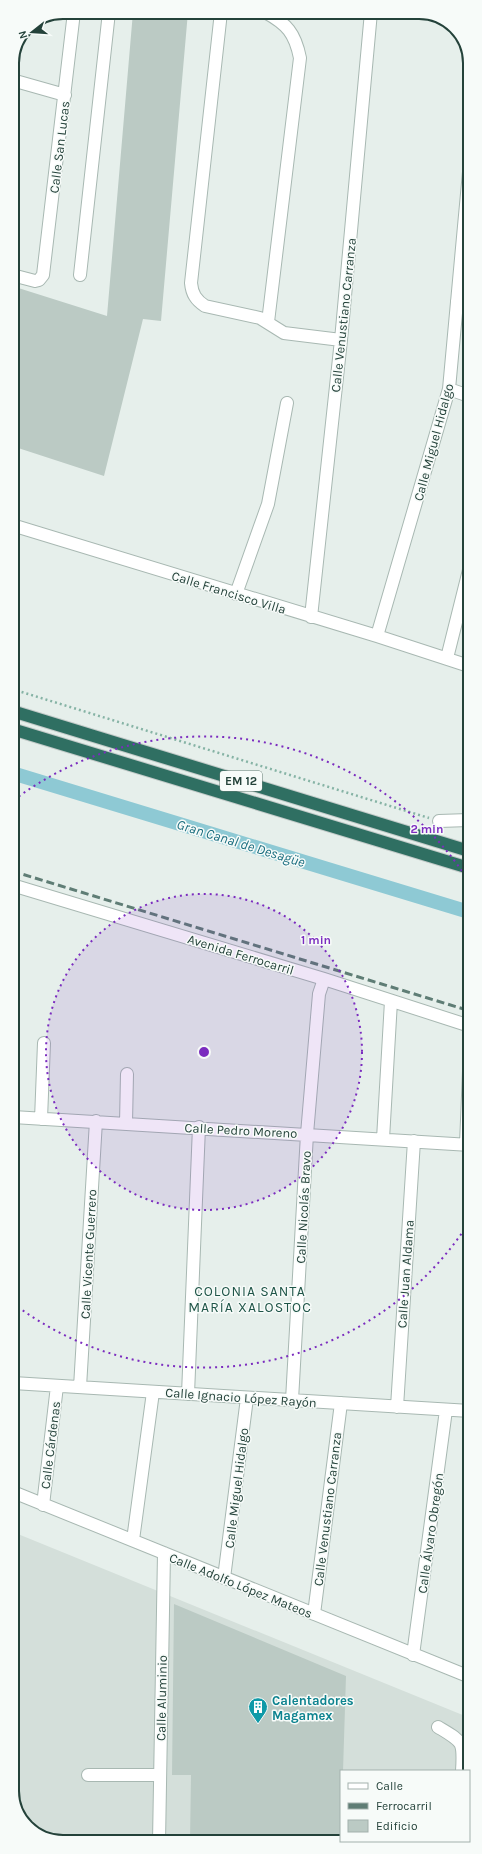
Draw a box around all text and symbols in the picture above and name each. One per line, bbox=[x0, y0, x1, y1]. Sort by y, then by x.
north arrow bbox=[12, 12, 52, 52]
text: N bbox=[16, 29, 30, 40]
street label: Calle San Lucas bbox=[46, 100, 73, 194]
street label: Calle Venustiano Carranza bbox=[328, 237, 359, 393]
street label: Calle Miguel Hidalgo bbox=[411, 382, 456, 503]
street label: Calle Francisco Villa bbox=[170, 568, 288, 617]
road number: EM 12 bbox=[220, 771, 262, 791]
water label: Gran Canal de Desagüe bbox=[175, 816, 308, 871]
text: 2 min bbox=[410, 822, 444, 836]
street label: Avenida Ferrocarril bbox=[186, 931, 296, 978]
text: 1 min bbox=[301, 933, 331, 947]
centre of rings bbox=[197, 1045, 211, 1059]
street label: Calle Pedro Moreno bbox=[184, 1120, 298, 1141]
street label: Calle Nicolás Bravo bbox=[293, 1150, 314, 1264]
street label: Calle Vicente Guerrero bbox=[78, 1189, 99, 1319]
street label: Calle Juan Aldama bbox=[394, 1219, 417, 1329]
district label: COLONIA SANTA MARÍA XALOSTOC bbox=[188, 1283, 312, 1316]
street label: Calle Ignacio López Rayón bbox=[165, 1385, 317, 1410]
street label: Calle Cárdenas bbox=[38, 1400, 63, 1490]
street label: Calle Miguel Hidalgo bbox=[222, 1427, 251, 1549]
street label: Calle Venustiano Carranza bbox=[311, 1431, 344, 1587]
street label: Calle Álvaro Obregón bbox=[413, 1472, 446, 1594]
street label: Calle Adolfo López Mateos bbox=[167, 1550, 315, 1621]
street label: Calle Aluminio bbox=[153, 1655, 170, 1741]
place label: Calentadores Magamex bbox=[272, 1693, 354, 1723]
building icon: Calentadores Magamex bbox=[247, 1696, 269, 1724]
legend bbox=[340, 1770, 470, 1842]
text: Calle bbox=[376, 1779, 403, 1793]
text: Ferrocarril bbox=[376, 1799, 432, 1813]
text: Edificio bbox=[376, 1819, 417, 1833]

